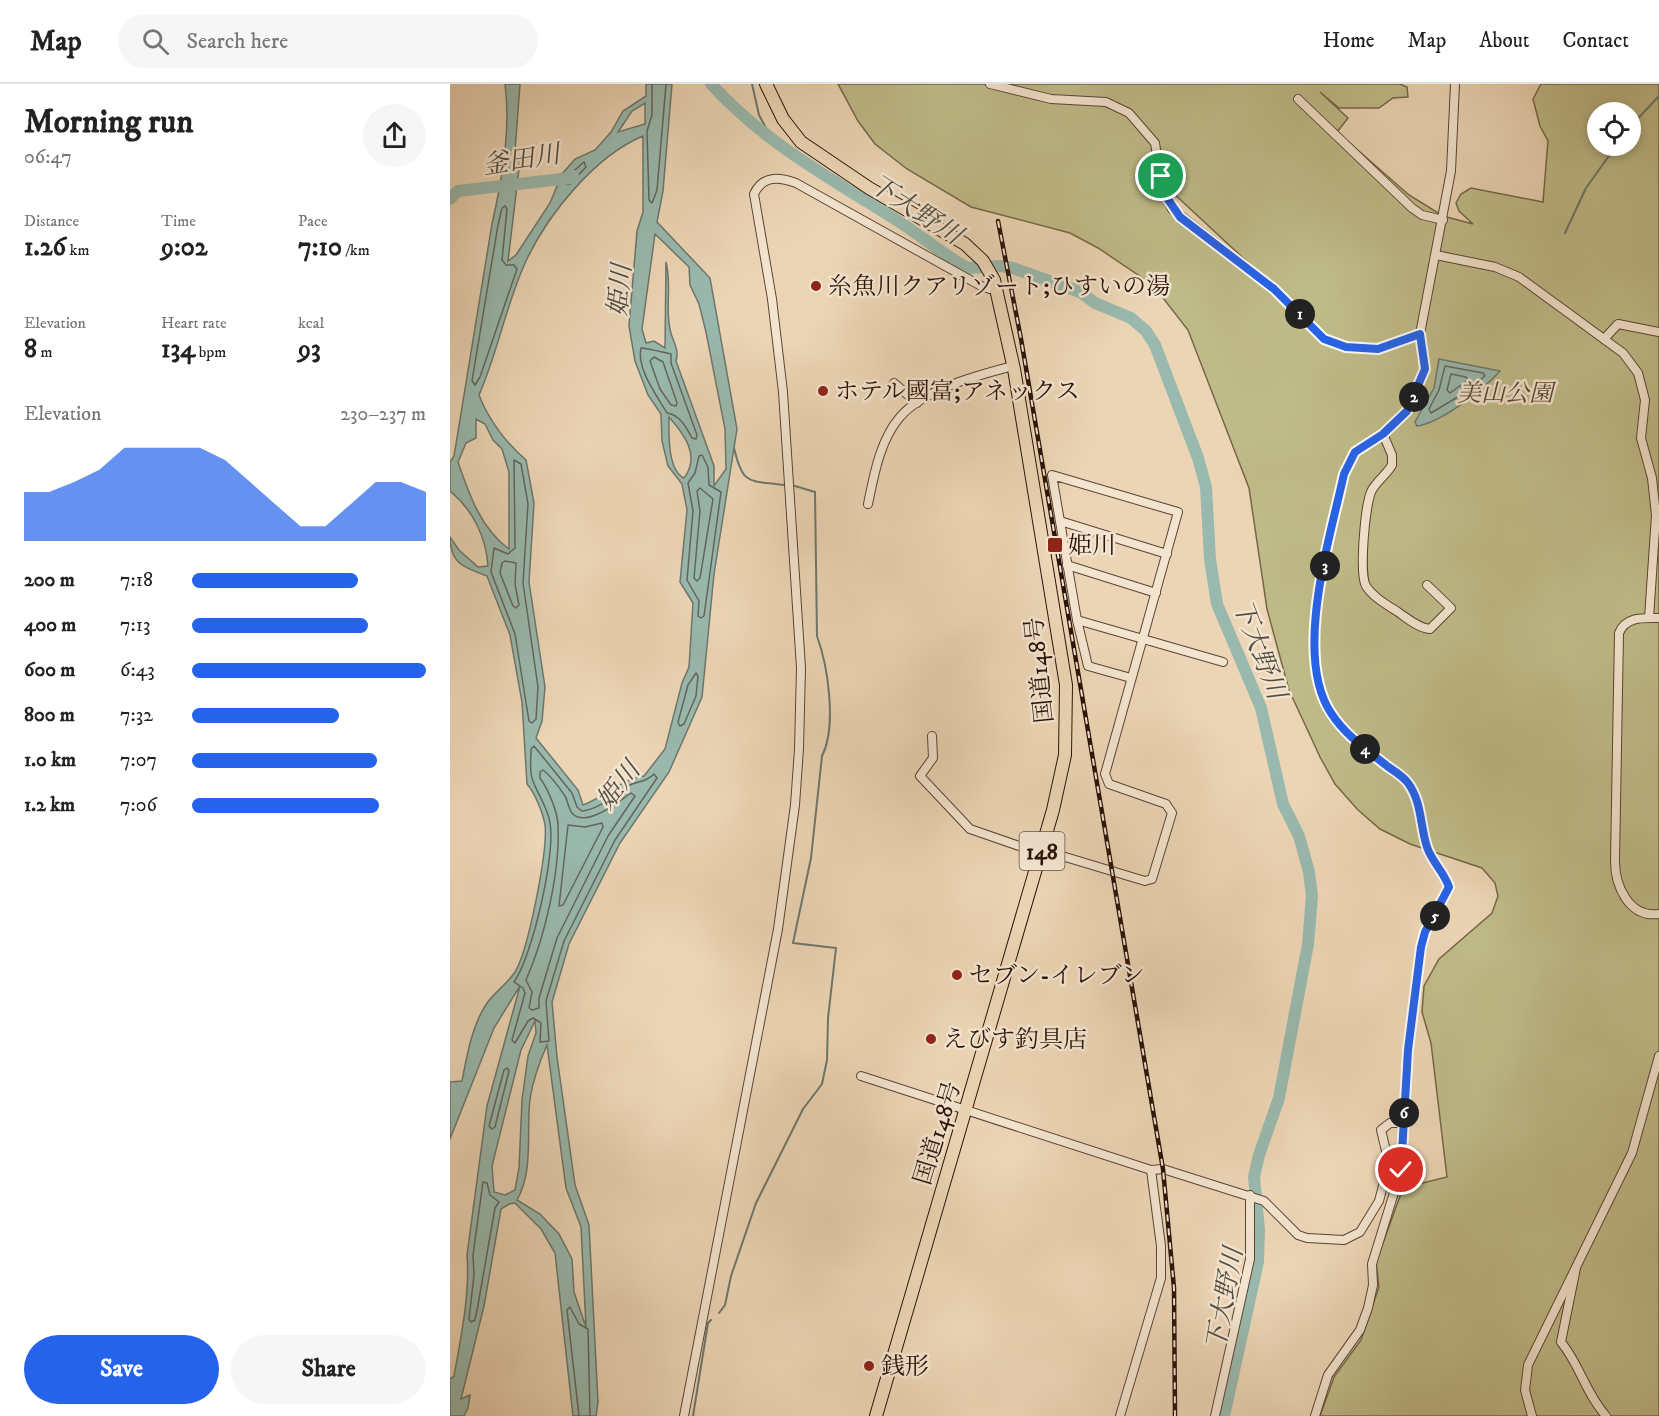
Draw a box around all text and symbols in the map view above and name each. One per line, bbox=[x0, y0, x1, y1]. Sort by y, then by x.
search box bbox=[118, 14, 538, 68]
text: Map bbox=[30, 24, 82, 59]
icon: search bbox=[139, 25, 172, 58]
text: Search here bbox=[187, 28, 288, 55]
text: Home bbox=[1323, 28, 1375, 54]
text: Map bbox=[1408, 28, 1446, 54]
text: About bbox=[1479, 28, 1530, 54]
text: Contact bbox=[1563, 28, 1629, 54]
text: Morning run bbox=[24, 102, 193, 143]
map controls bbox=[1587, 102, 1641, 156]
button: locate bbox=[1587, 102, 1641, 156]
button: share bbox=[363, 104, 426, 167]
water label: 釜田川 bbox=[480, 138, 565, 183]
text: 06:47 bbox=[24, 145, 72, 170]
pin bbox=[1135, 150, 1186, 201]
icon: arrive bbox=[1144, 159, 1177, 192]
water label: 下大野川 bbox=[863, 168, 970, 254]
text: Distance bbox=[24, 211, 79, 231]
text: Time bbox=[161, 211, 196, 231]
text: Pace bbox=[298, 211, 328, 231]
text: 1.26 bbox=[24, 231, 66, 264]
text: 9:02 bbox=[161, 231, 208, 264]
text: 7:10 bbox=[298, 231, 342, 264]
text: km bbox=[66, 240, 89, 260]
text: /km bbox=[342, 240, 370, 260]
water label: 姫川 bbox=[602, 260, 639, 317]
place label: 糸魚川クアリゾート;ひすいの湯 bbox=[828, 272, 1170, 302]
marker: 糸魚川クアリゾート;ひすいの湯 bbox=[809, 279, 823, 293]
pin: 1 bbox=[1285, 299, 1315, 329]
text: 1 bbox=[1297, 304, 1303, 324]
text: Elevation bbox=[24, 313, 86, 333]
text: Heart rate bbox=[161, 313, 227, 333]
text: kcal bbox=[298, 313, 324, 333]
text: 8 bbox=[24, 333, 37, 366]
text: 134 bbox=[161, 333, 195, 366]
text: 93 bbox=[298, 333, 321, 366]
text: m bbox=[37, 342, 52, 362]
text: bpm bbox=[195, 342, 226, 362]
place label: ホテル國富;アネックス bbox=[835, 377, 1080, 407]
park label: 美山公園 bbox=[1457, 379, 1557, 409]
pin: 2 bbox=[1399, 382, 1429, 412]
marker: ホテル國富;アネックス bbox=[816, 384, 830, 398]
text: 2 bbox=[1410, 387, 1418, 407]
text: Elevation bbox=[24, 402, 101, 427]
text: 230–237 m bbox=[340, 402, 426, 427]
place label: 姫川 bbox=[1068, 531, 1116, 561]
marker: 姫川 bbox=[1046, 536, 1064, 554]
pin: 3 bbox=[1310, 551, 1340, 581]
text: 3 bbox=[1322, 556, 1328, 576]
text: 200 m bbox=[24, 568, 75, 593]
text: 7:18 bbox=[120, 568, 153, 593]
water label: 下大野川 bbox=[1225, 595, 1294, 707]
text: 400 m bbox=[24, 613, 76, 638]
text: 7:13 bbox=[120, 613, 151, 638]
street label: 国道148号 bbox=[1020, 615, 1060, 724]
text: 600 m bbox=[24, 658, 75, 683]
text: 6:43 bbox=[120, 658, 155, 683]
text: 800 m bbox=[24, 703, 75, 728]
text: 7:32 bbox=[120, 703, 153, 728]
pin: 4 bbox=[1350, 734, 1380, 764]
text: 4 bbox=[1360, 739, 1370, 759]
text: 1.0 km bbox=[24, 748, 76, 773]
text: 7:07 bbox=[120, 748, 157, 773]
water label: 姫川 bbox=[590, 753, 650, 817]
text: 1.2 km bbox=[24, 793, 75, 818]
text: 7:06 bbox=[120, 793, 157, 818]
road number: 148 bbox=[1020, 832, 1064, 870]
pin: 5 bbox=[1420, 901, 1450, 931]
text: 5 bbox=[1431, 906, 1439, 926]
place label: セブン-イレブン bbox=[969, 961, 1145, 991]
marker: セブン-イレブン bbox=[950, 968, 964, 982]
place label: えびす釣具店 bbox=[943, 1025, 1087, 1055]
marker: えびす釣具店 bbox=[924, 1032, 938, 1046]
street label: 国道148号 bbox=[908, 1078, 968, 1189]
pin: 6 bbox=[1389, 1098, 1419, 1128]
text: 6 bbox=[1400, 1103, 1408, 1123]
pin bbox=[1375, 1144, 1426, 1195]
icon: check bbox=[1384, 1153, 1417, 1186]
water label: 下大野川 bbox=[1200, 1242, 1251, 1353]
button: Save bbox=[24, 1335, 219, 1404]
button: Share bbox=[231, 1335, 426, 1404]
place label: 銭形 bbox=[881, 1352, 929, 1382]
marker: 銭形 bbox=[862, 1359, 876, 1373]

